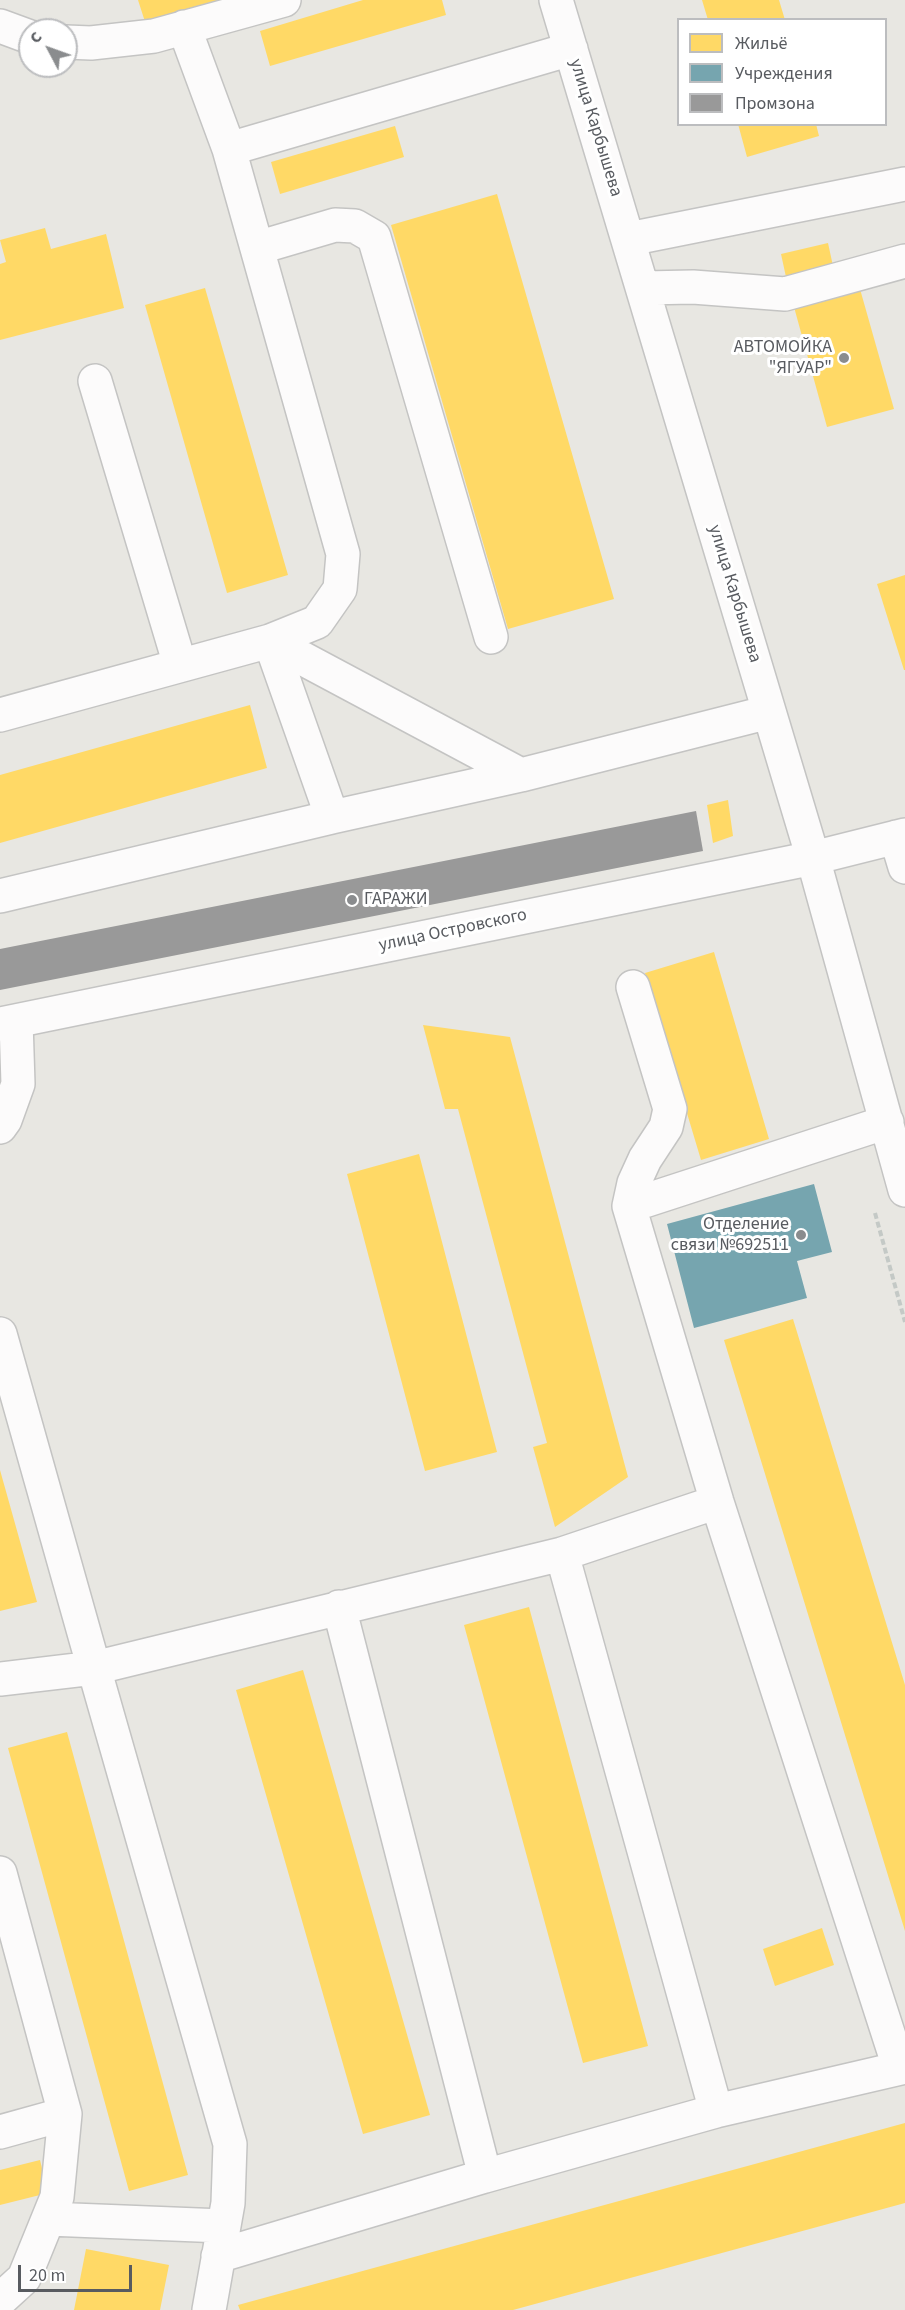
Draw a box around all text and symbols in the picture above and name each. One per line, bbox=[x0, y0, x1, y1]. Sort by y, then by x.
north arrow bbox=[18, 18, 78, 78]
legend bbox=[677, 18, 887, 126]
text: С bbox=[25, 27, 47, 48]
text: Жильё bbox=[735, 31, 787, 56]
street label: улица Карбышева bbox=[564, 57, 626, 199]
text: Учреждения bbox=[735, 61, 833, 86]
text: Промзона bbox=[735, 91, 815, 116]
place label: АВТОМОЙКА "ЯГУАР" bbox=[734, 337, 832, 380]
marker: АВТОМОЙКА "ЯГУАР" bbox=[837, 351, 851, 365]
street label: улица Карбышева bbox=[703, 523, 765, 665]
place label: ГАРАЖИ bbox=[364, 889, 428, 911]
marker: ГАРАЖИ bbox=[345, 893, 359, 907]
street label: улица Островского bbox=[377, 905, 529, 957]
place label: Отделение связи №692511 bbox=[671, 1214, 789, 1256]
marker: Отделение связи №692511 bbox=[794, 1228, 808, 1242]
scale bar bbox=[21, 2253, 135, 2291]
text: 20 m bbox=[29, 2263, 65, 2288]

